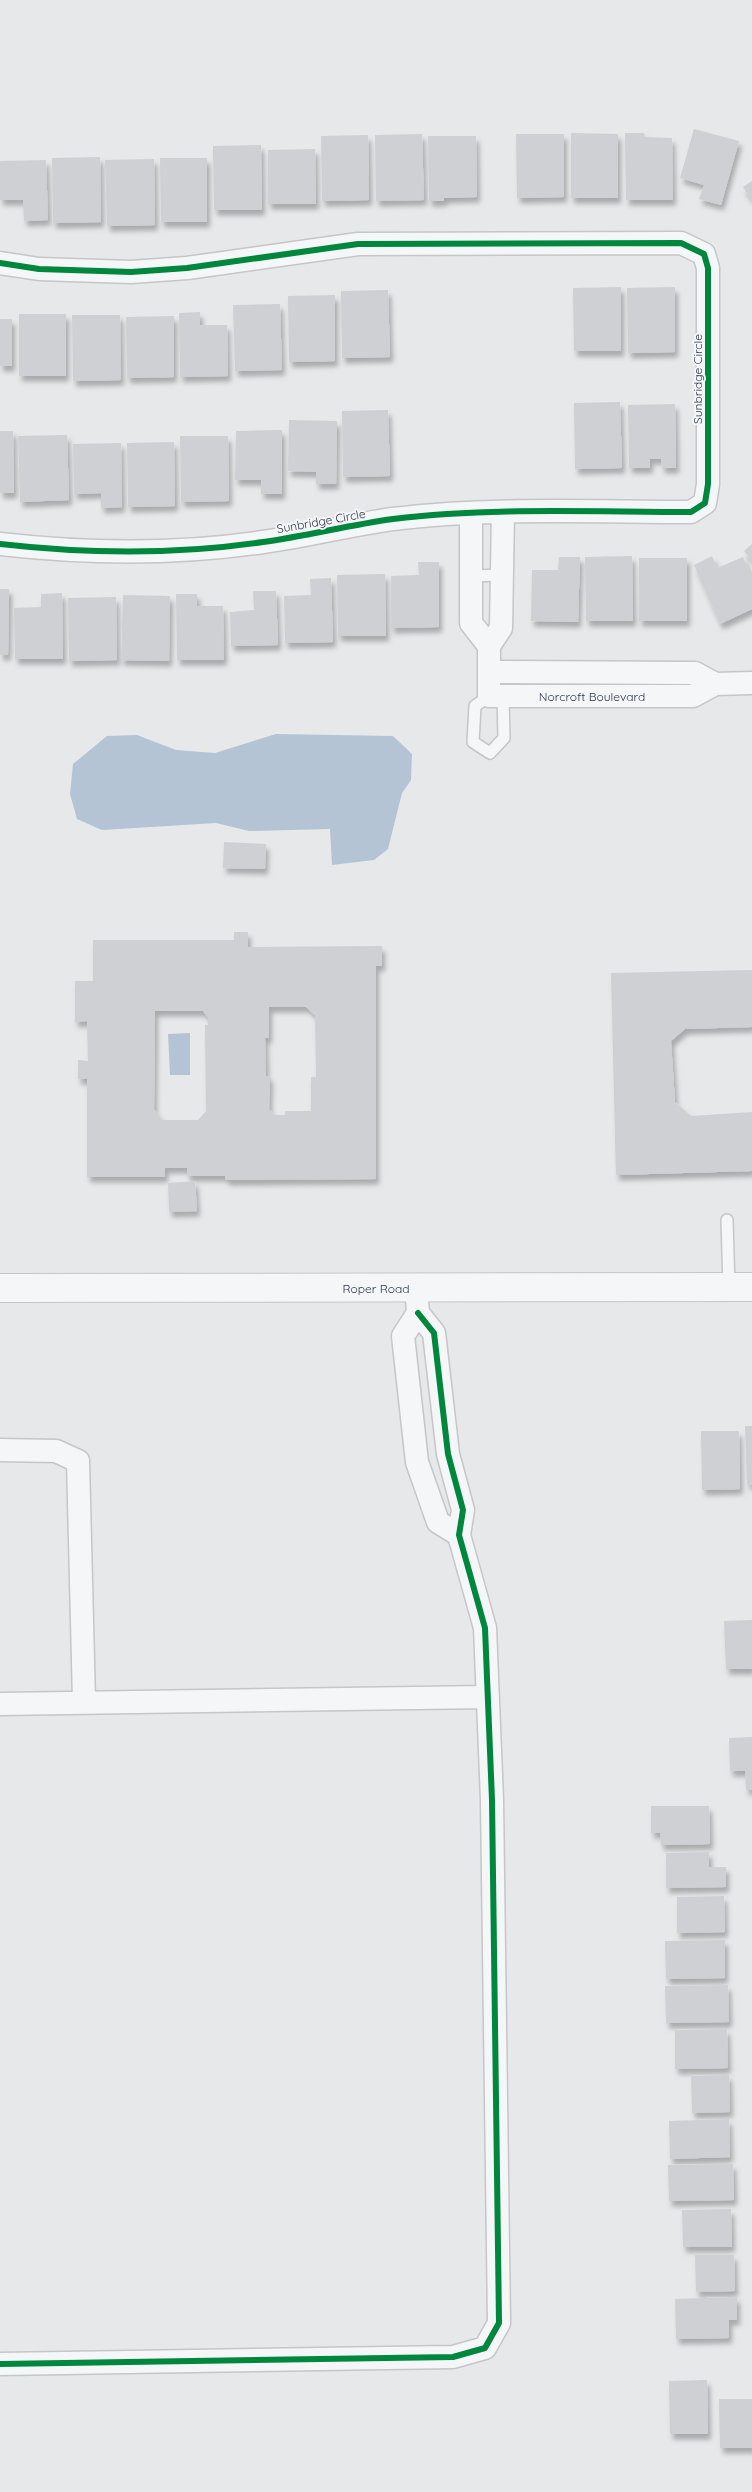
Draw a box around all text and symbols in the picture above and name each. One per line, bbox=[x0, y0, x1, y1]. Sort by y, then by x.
street label: Sunbridge Circle bbox=[690, 334, 705, 424]
street label: Sunbridge Circle bbox=[275, 506, 367, 536]
street label: Norcroft Boulevard bbox=[539, 689, 645, 704]
street label: Roper Road bbox=[343, 1281, 409, 1296]

